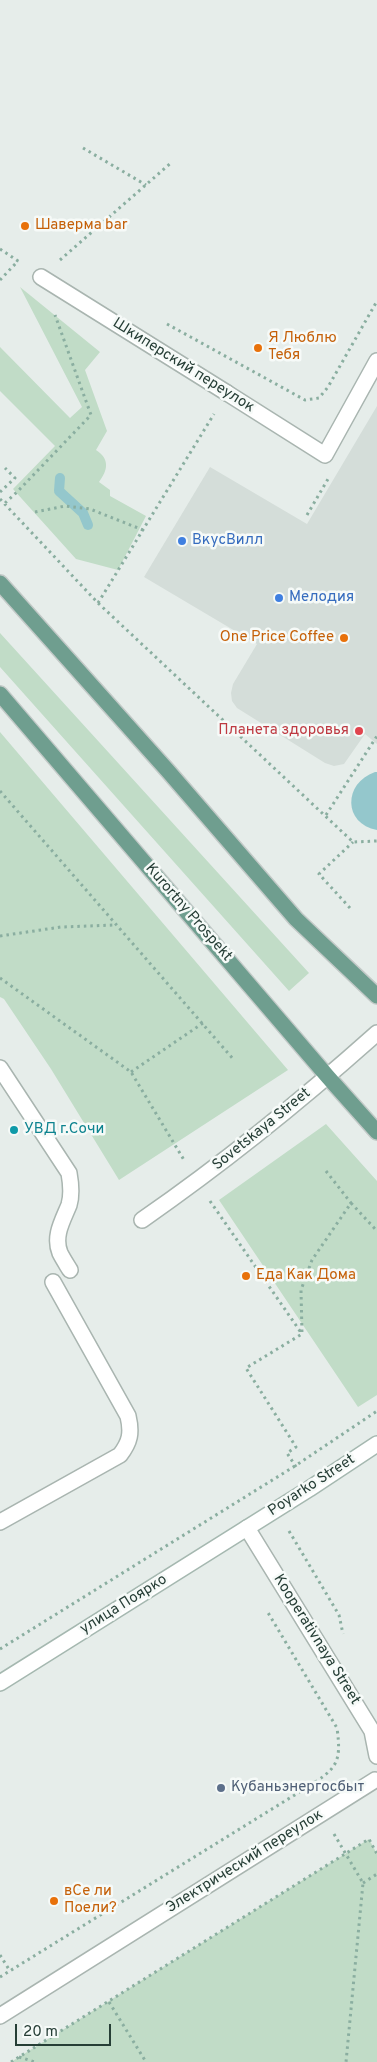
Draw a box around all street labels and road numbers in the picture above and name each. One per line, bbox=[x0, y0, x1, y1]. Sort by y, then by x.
street label: Шкиперский переулок bbox=[109, 315, 257, 417]
street label: Kurortny Prospekt bbox=[141, 860, 235, 966]
street label: Sovetskaya Street bbox=[209, 1085, 315, 1175]
street label: Poyarko Street bbox=[265, 1451, 359, 1521]
street label: улица Поярко bbox=[77, 1571, 171, 1639]
street label: Kooperativnaya Street bbox=[269, 1571, 363, 1709]
street label: Электрический переулок bbox=[163, 1806, 327, 1918]

